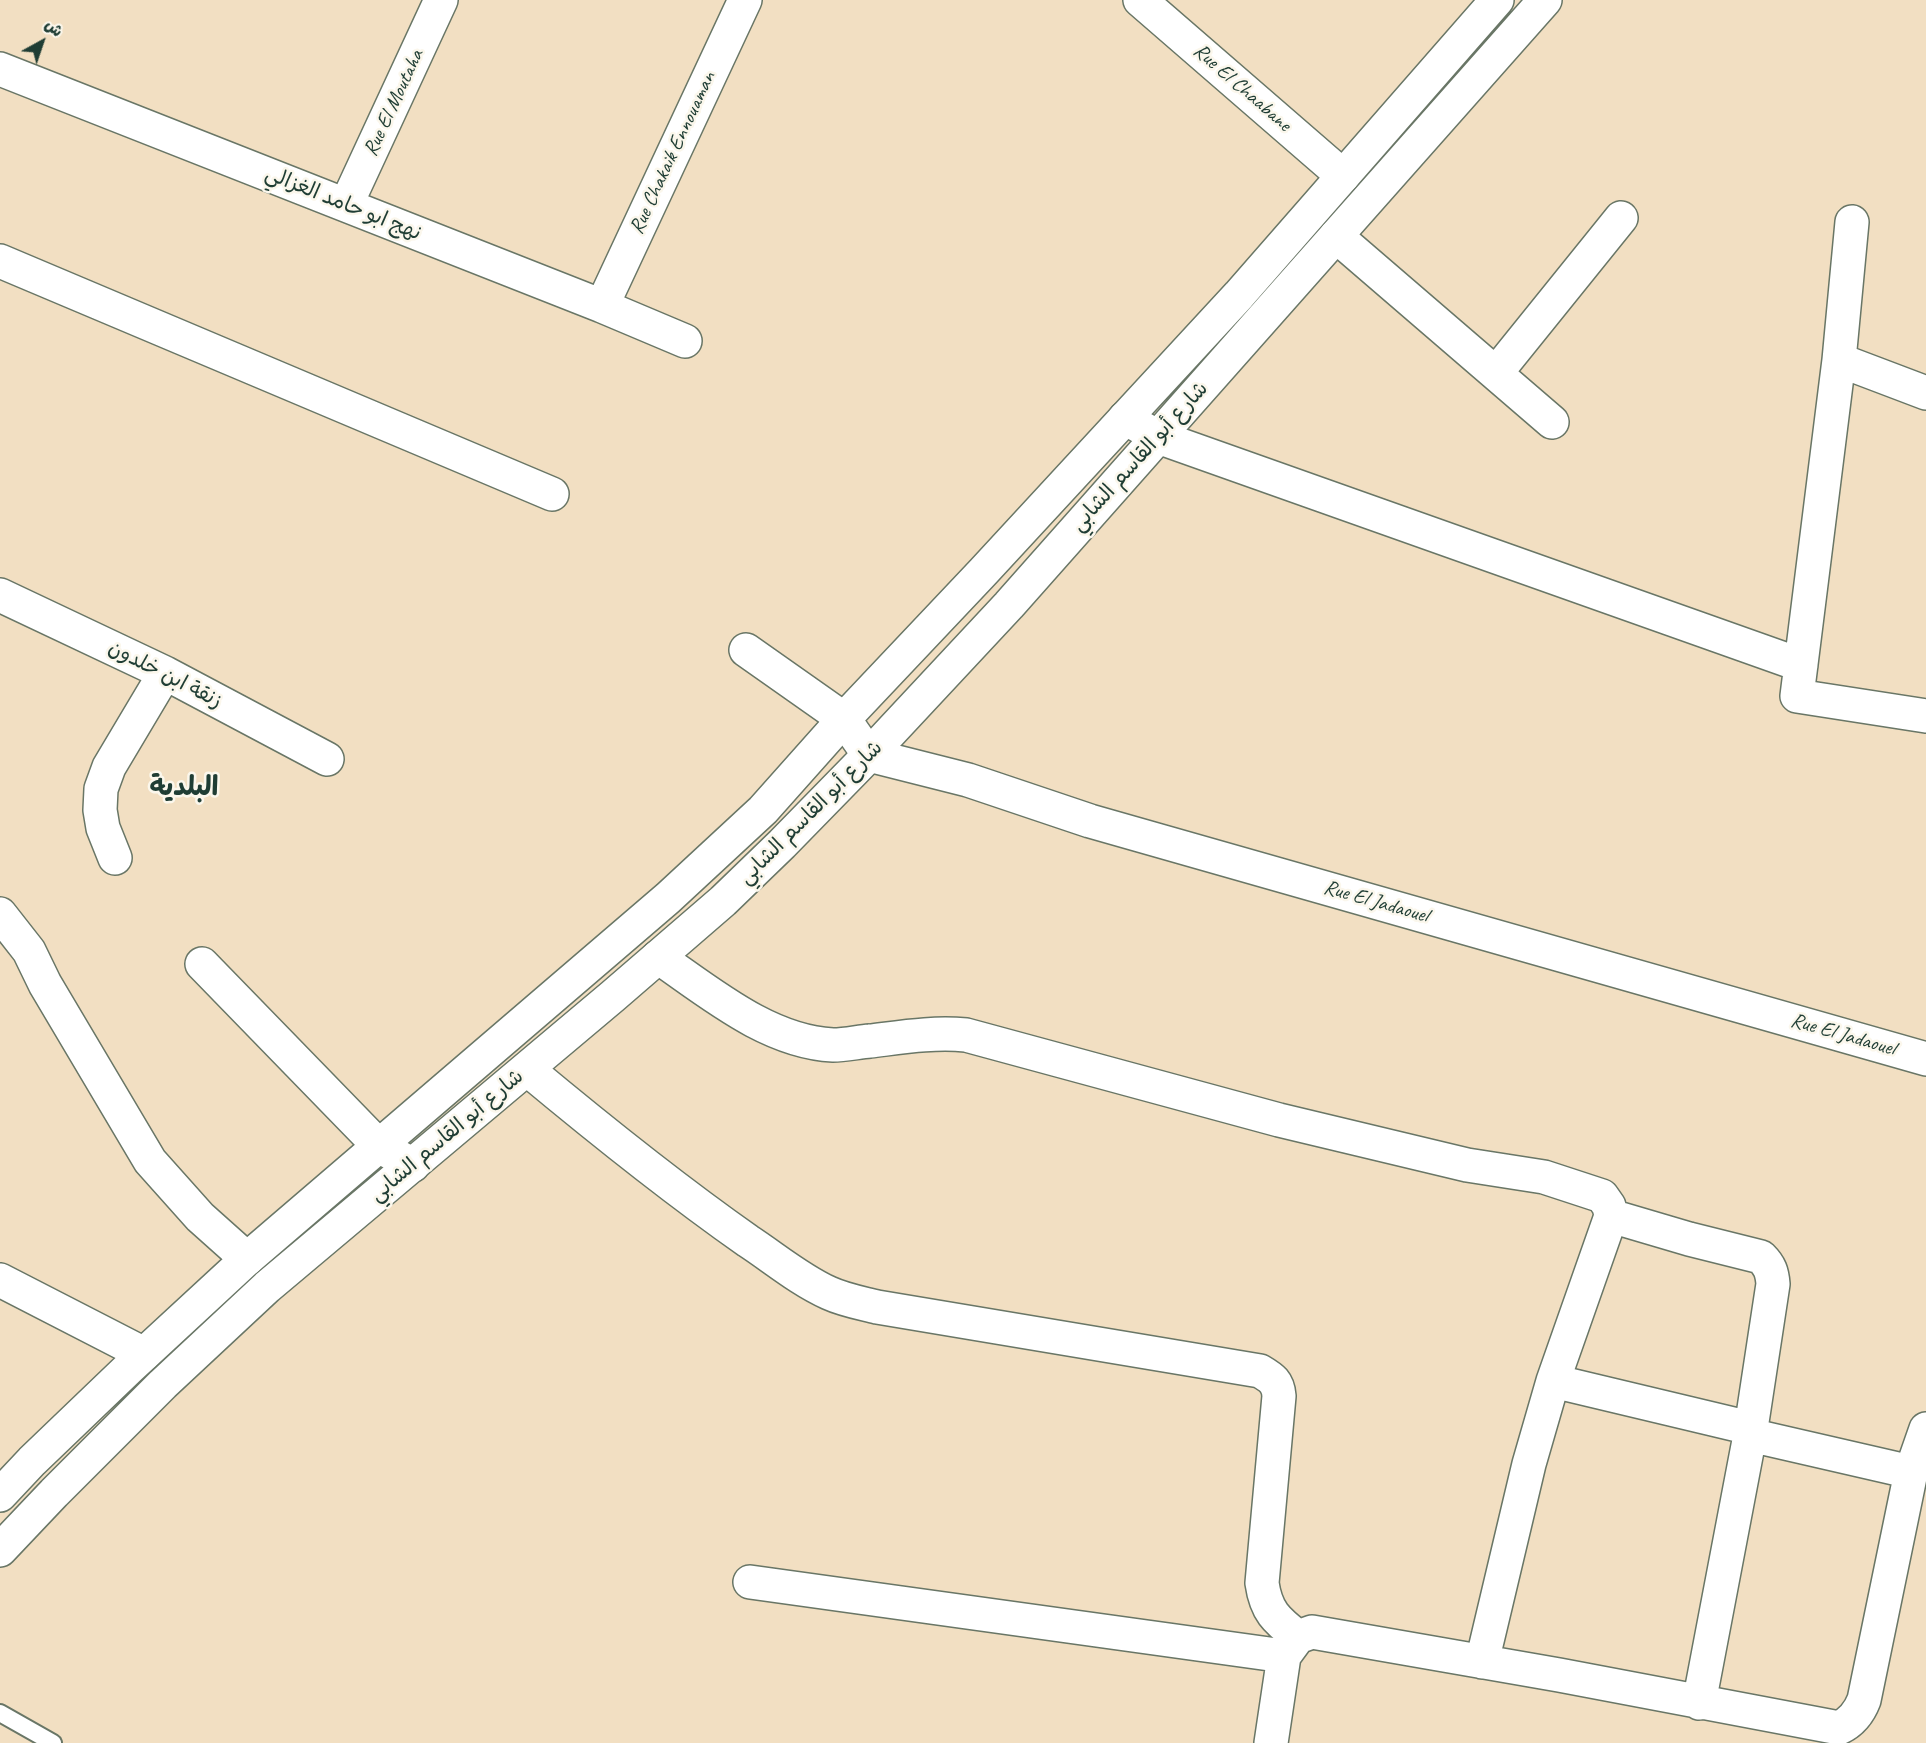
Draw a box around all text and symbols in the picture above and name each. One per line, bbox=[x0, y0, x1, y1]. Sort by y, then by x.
north arrow bbox=[12, 12, 72, 72]
text: ش bbox=[40, 15, 67, 42]
street label: Rue El Chaabane bbox=[1188, 39, 1296, 137]
street label: Rue El Moutaha bbox=[358, 46, 430, 160]
street label: Rue Chakaik Ennouaman bbox=[624, 68, 722, 238]
street label: نهج ابو حامد الغزالي bbox=[261, 161, 425, 247]
street label: شارع أبو القاسم الشابي bbox=[1066, 377, 1214, 537]
street label: زنقة ابن خلدون bbox=[104, 636, 226, 714]
street label: شارع أبو القاسم الشابي bbox=[734, 736, 888, 890]
district label: البلدية bbox=[150, 772, 218, 804]
street label: Rue El Jadaouel bbox=[1321, 875, 1431, 929]
street label: Rue El Jadaouel bbox=[1788, 1008, 1898, 1062]
street label: شارع أبو القاسم الشابي bbox=[365, 1064, 529, 1208]

